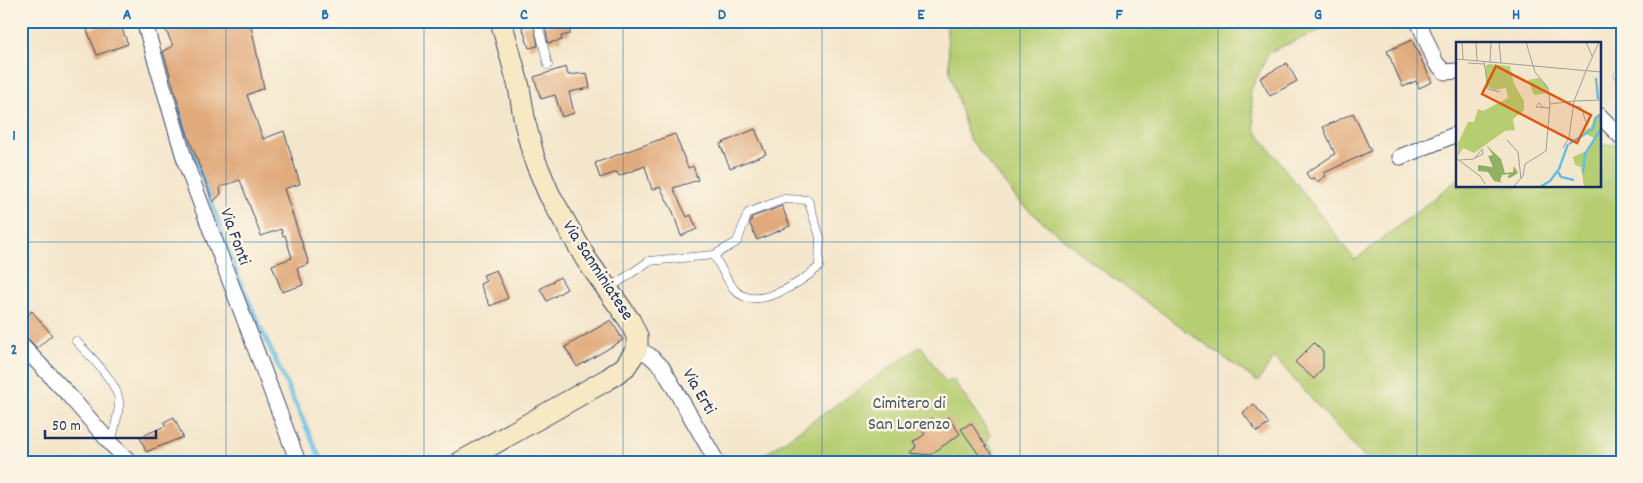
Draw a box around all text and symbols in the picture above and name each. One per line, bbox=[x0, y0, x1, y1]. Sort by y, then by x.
text: A bbox=[123, 4, 132, 27]
text: B bbox=[321, 4, 329, 27]
text: C bbox=[520, 4, 528, 27]
text: D bbox=[718, 4, 727, 27]
text: E bbox=[917, 4, 925, 27]
text: F bbox=[1115, 4, 1123, 27]
text: G bbox=[1314, 4, 1322, 27]
text: H bbox=[1512, 4, 1520, 27]
inset map bbox=[1456, 42, 1600, 188]
text: 1 bbox=[12, 125, 16, 148]
street label: Via Fonti bbox=[212, 205, 256, 269]
street label: Via Sanminiatese bbox=[555, 216, 639, 326]
text: 2 bbox=[11, 339, 18, 362]
street label: Via Erti bbox=[675, 364, 721, 420]
park label: Cimitero di San Lorenzo bbox=[868, 392, 950, 438]
scale bar bbox=[45, 408, 156, 440]
text: 50 m bbox=[52, 416, 81, 438]

